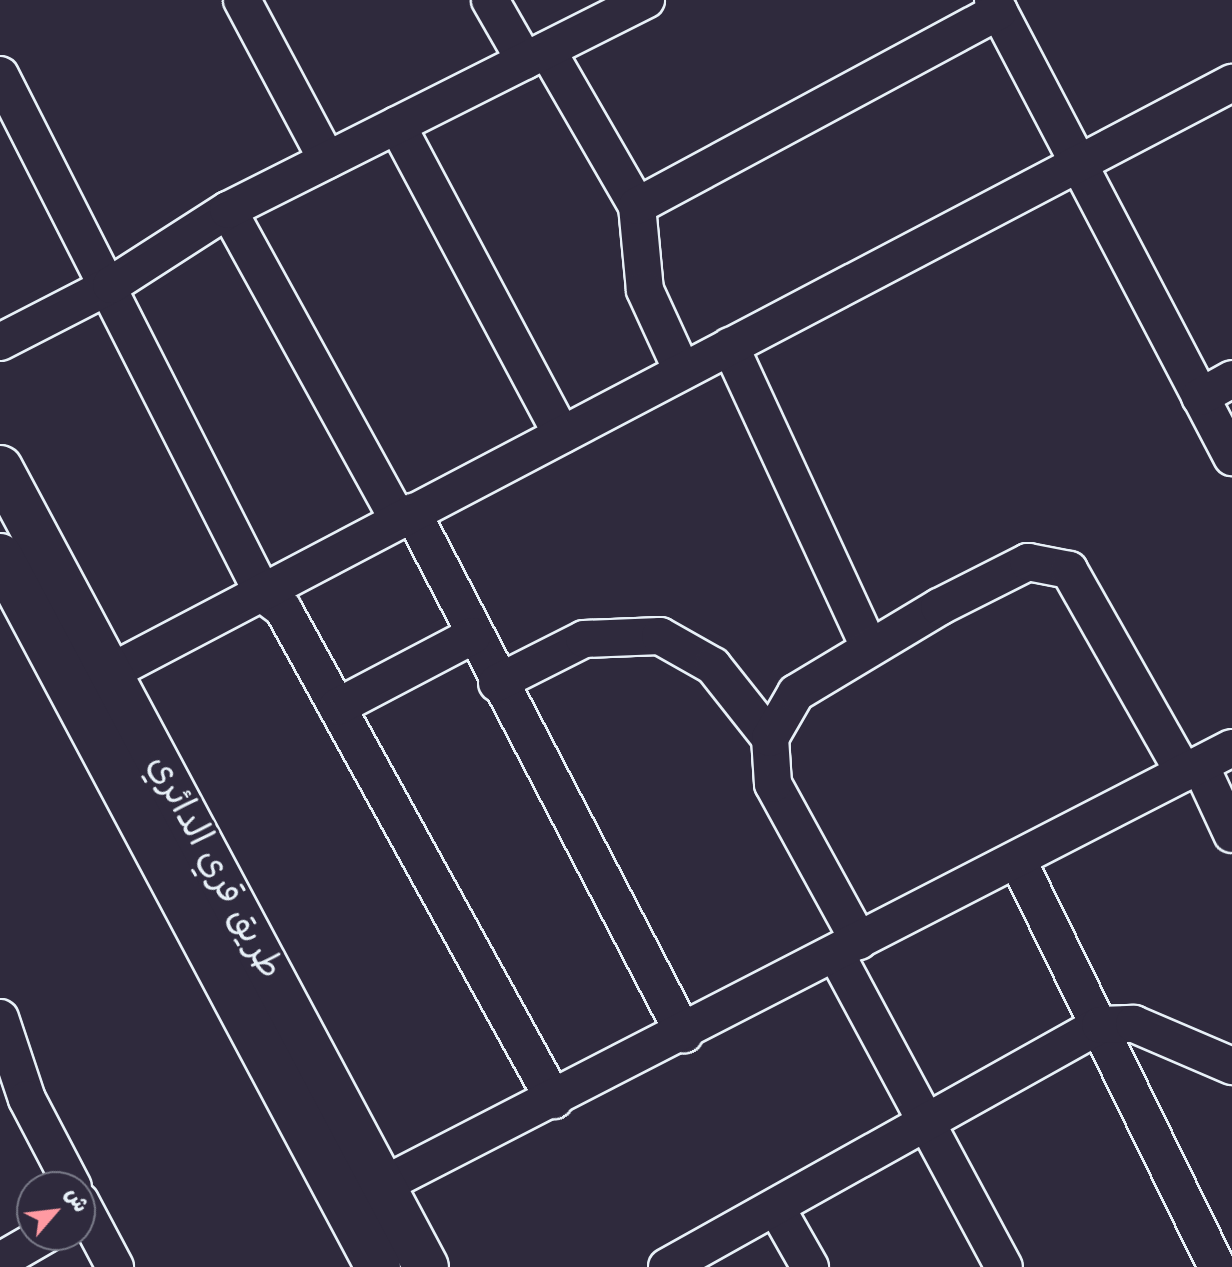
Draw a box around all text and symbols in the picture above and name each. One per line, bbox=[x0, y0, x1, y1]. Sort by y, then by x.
street label: طريق قري الدائري bbox=[136, 748, 290, 988]
north arrow bbox=[16, 1171, 96, 1251]
text: ش bbox=[56, 1182, 95, 1219]

